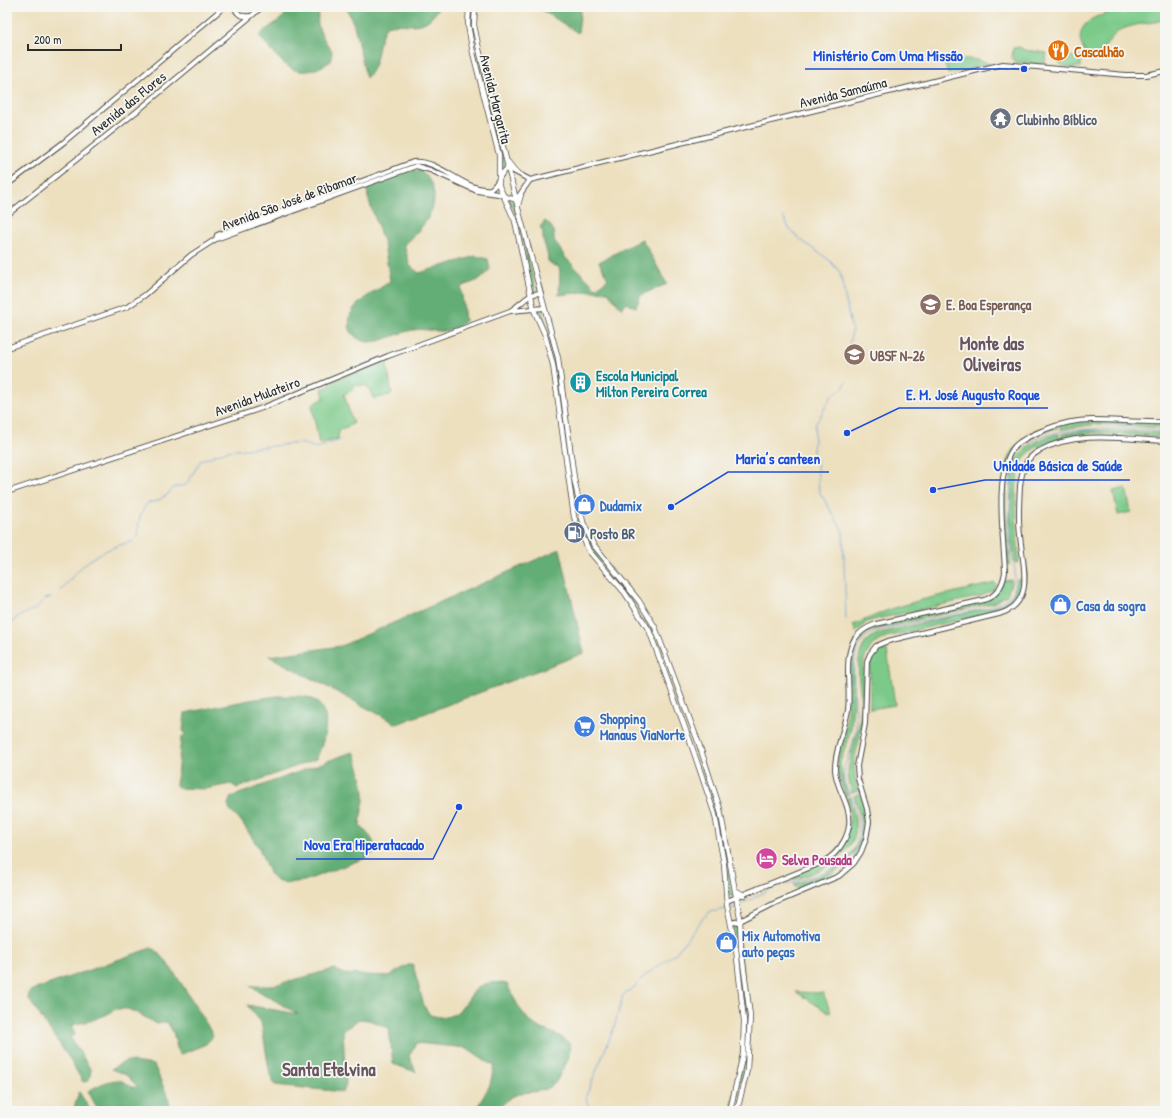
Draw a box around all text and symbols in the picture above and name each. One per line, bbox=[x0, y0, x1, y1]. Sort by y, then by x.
scale bar bbox=[28, 26, 121, 52]
text: 200 m bbox=[34, 31, 61, 48]
restaurant icon: Cascalhão bbox=[1045, 38, 1071, 64]
callout: Ministério Com Uma Missão bbox=[805, 42, 970, 69]
place label: Cascalhão bbox=[1074, 42, 1125, 61]
text: Ministério Com Uma Missão bbox=[813, 45, 963, 66]
street label: Avenida Margarita bbox=[475, 52, 516, 146]
street label: Avenida das Flores bbox=[86, 67, 170, 139]
street label: Avenida Samaúma bbox=[797, 72, 889, 112]
temple icon: Clubinho Bíblico bbox=[988, 106, 1014, 132]
place label: Clubinho Bíblico bbox=[1016, 110, 1097, 129]
street label: Avenida São José de Ribamar bbox=[219, 167, 360, 234]
school or university icon: E. Boa Esperança bbox=[917, 291, 943, 317]
place label: E. Boa Esperança bbox=[946, 295, 1032, 316]
district label: Monte das Oliveiras bbox=[960, 331, 1024, 377]
school or university icon: UBSF N-26 bbox=[842, 342, 868, 368]
place label: UBSF N-26 bbox=[870, 346, 925, 365]
place label: Escola Municipal Milton Pereira Correa bbox=[596, 366, 707, 401]
building icon: Escola Municipal Milton Pereira Correa bbox=[567, 370, 593, 396]
street label: Avenida Mulateiro bbox=[212, 372, 303, 420]
callout: E. M. José Augusto Roque bbox=[899, 381, 1048, 408]
text: E. M. José Augusto Roque bbox=[906, 384, 1040, 406]
callout: Maria’s canteen bbox=[728, 445, 829, 472]
text: Maria’s canteen bbox=[736, 448, 821, 469]
callout: Unidade Básica de Saúde bbox=[985, 453, 1130, 480]
text: Unidade Básica de Saúde bbox=[993, 455, 1123, 476]
shop icon: Dudamix bbox=[572, 492, 598, 518]
place label: Dudamix bbox=[600, 496, 642, 515]
fuel station icon: Posto BR bbox=[562, 520, 588, 546]
place label: Posto BR bbox=[590, 524, 636, 543]
shop icon: Casa da sogra bbox=[1048, 592, 1074, 618]
place label: Casa da sogra bbox=[1076, 596, 1146, 617]
place label: Shopping Manaus ViaNorte bbox=[600, 709, 686, 744]
supermarket icon: Shopping Manaus ViaNorte bbox=[572, 713, 598, 739]
callout: Nova Era Hiperatacado bbox=[296, 832, 433, 859]
text: Nova Era Hiperatacado bbox=[304, 834, 424, 856]
hotel icon: Selva Pousada bbox=[754, 846, 780, 872]
place label: Selva Pousada bbox=[782, 850, 852, 869]
place label: Mix Automotiva auto peças bbox=[742, 926, 821, 963]
shop icon: Mix Automotiva auto peças bbox=[714, 930, 740, 956]
district label: Santa Etelvina bbox=[282, 1057, 377, 1082]

